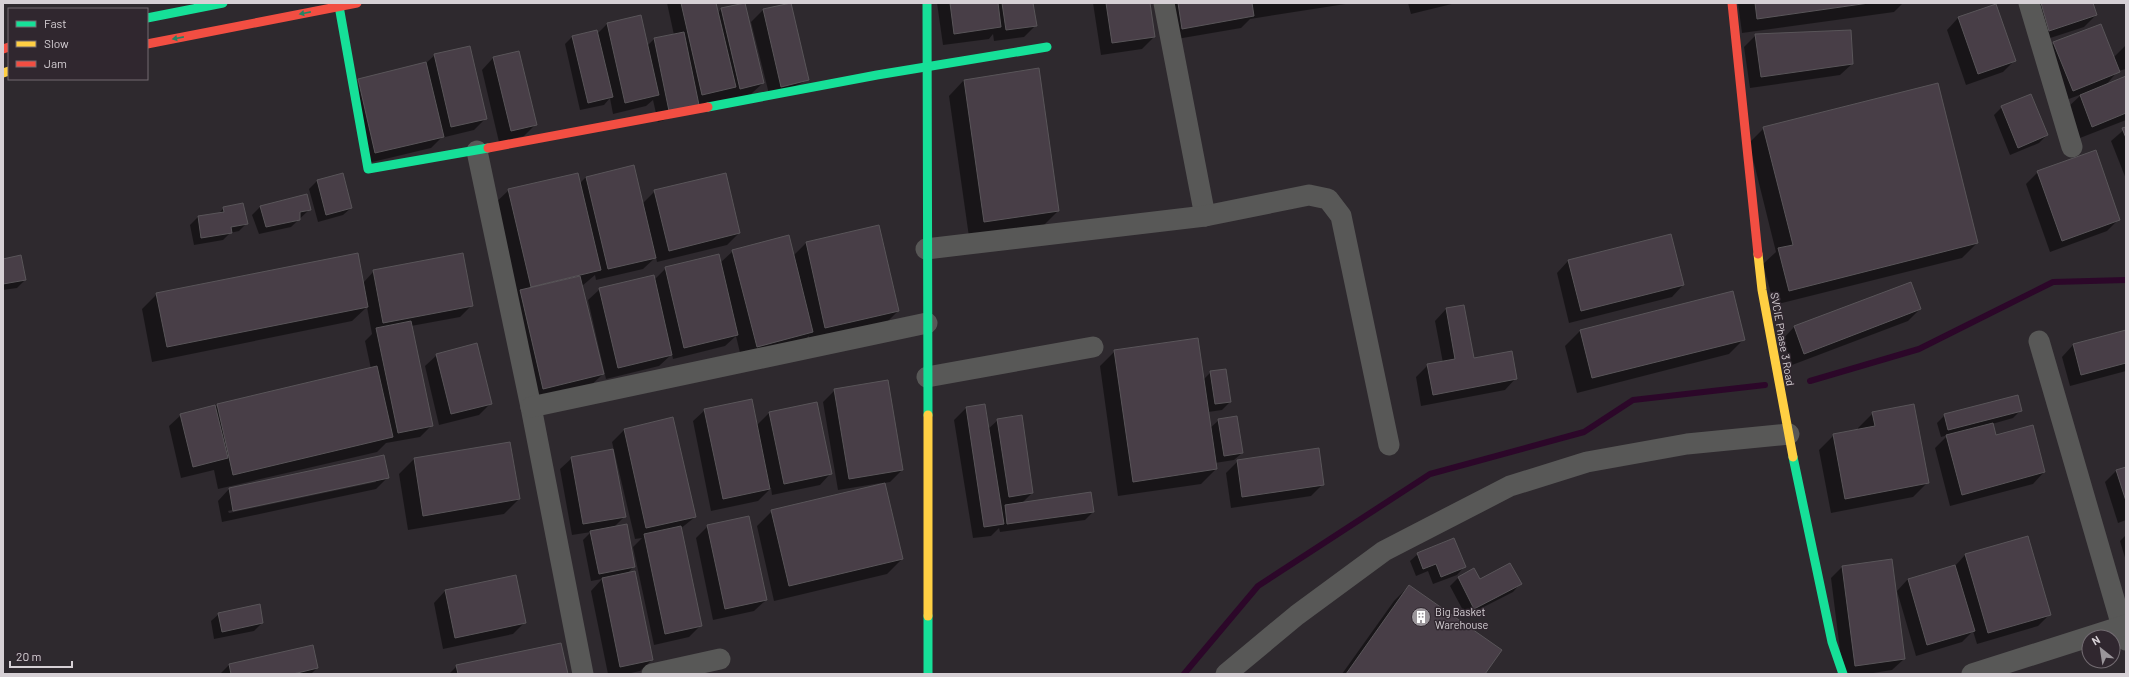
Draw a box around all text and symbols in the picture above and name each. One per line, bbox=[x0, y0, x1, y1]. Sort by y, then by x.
legend bbox=[8, 8, 148, 80]
one-way arrow bbox=[299, 10, 312, 16]
text: Fast bbox=[44, 16, 67, 30]
one-way arrow bbox=[172, 35, 184, 41]
text: Slow bbox=[44, 36, 69, 50]
text: Jam bbox=[44, 56, 67, 70]
street label: SVCIE Phase 3 Road bbox=[1768, 291, 1798, 387]
place label: Big Basket Warehouse bbox=[1435, 605, 1489, 631]
building icon: Big Basket Warehouse bbox=[1410, 606, 1432, 628]
north arrow bbox=[2081, 629, 2121, 669]
text: N bbox=[2089, 632, 2102, 647]
scale bar bbox=[10, 643, 72, 669]
text: 20 m bbox=[16, 649, 42, 663]

